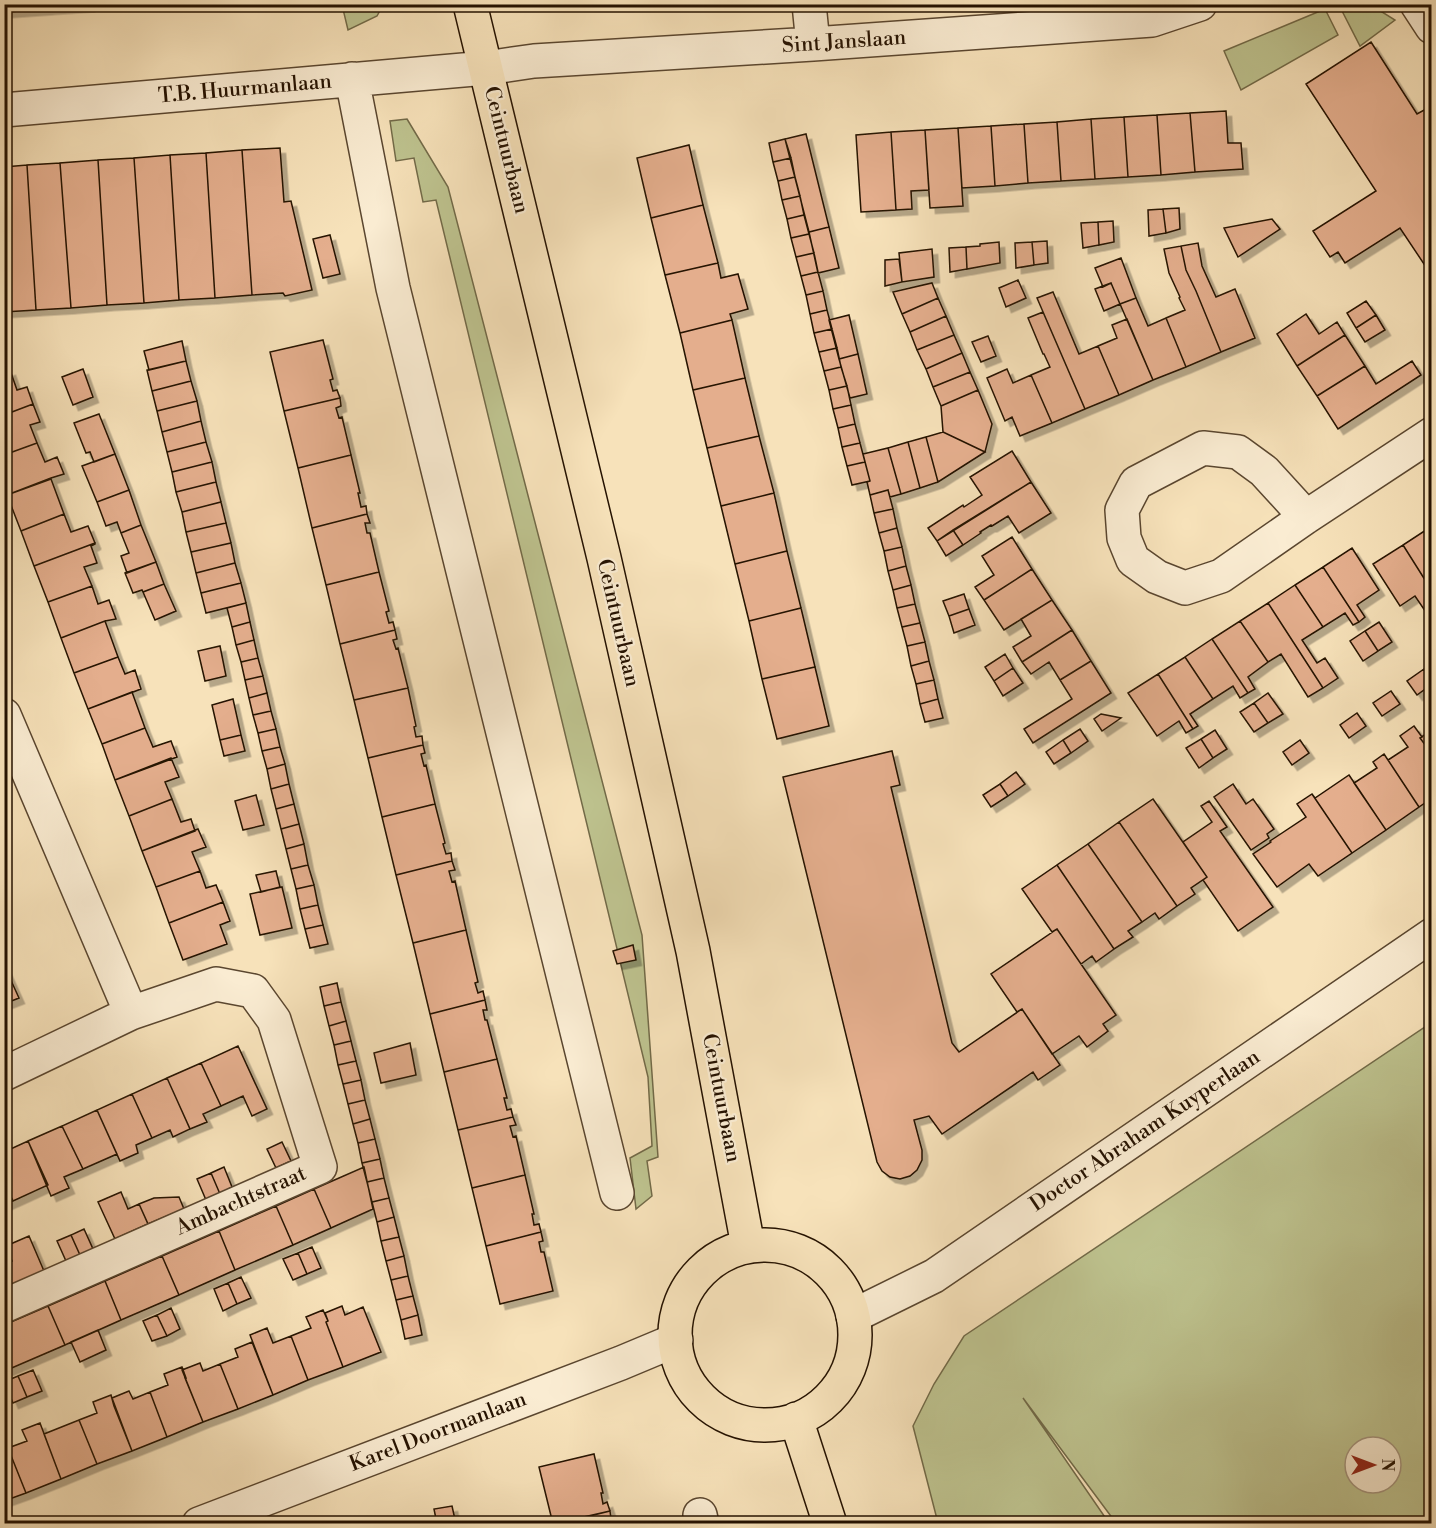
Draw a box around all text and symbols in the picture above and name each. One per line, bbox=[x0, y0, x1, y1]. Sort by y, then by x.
street label: Sint Janslaan bbox=[781, 25, 907, 59]
street label: T.B. Huurmanlaan bbox=[157, 68, 333, 110]
street label: Ceintuurbaan bbox=[478, 84, 535, 217]
street label: Ceintuurbaan bbox=[591, 556, 645, 690]
street label: Ceintuurbaan bbox=[696, 1031, 746, 1165]
street label: Doctor Abraham Kuyperlaan bbox=[1025, 1044, 1265, 1218]
street label: Ambachtstraat bbox=[171, 1160, 311, 1242]
street label: Karel Doormanlaan bbox=[346, 1386, 531, 1478]
north arrow bbox=[1343, 1435, 1403, 1495]
text: N bbox=[1377, 1459, 1397, 1472]

